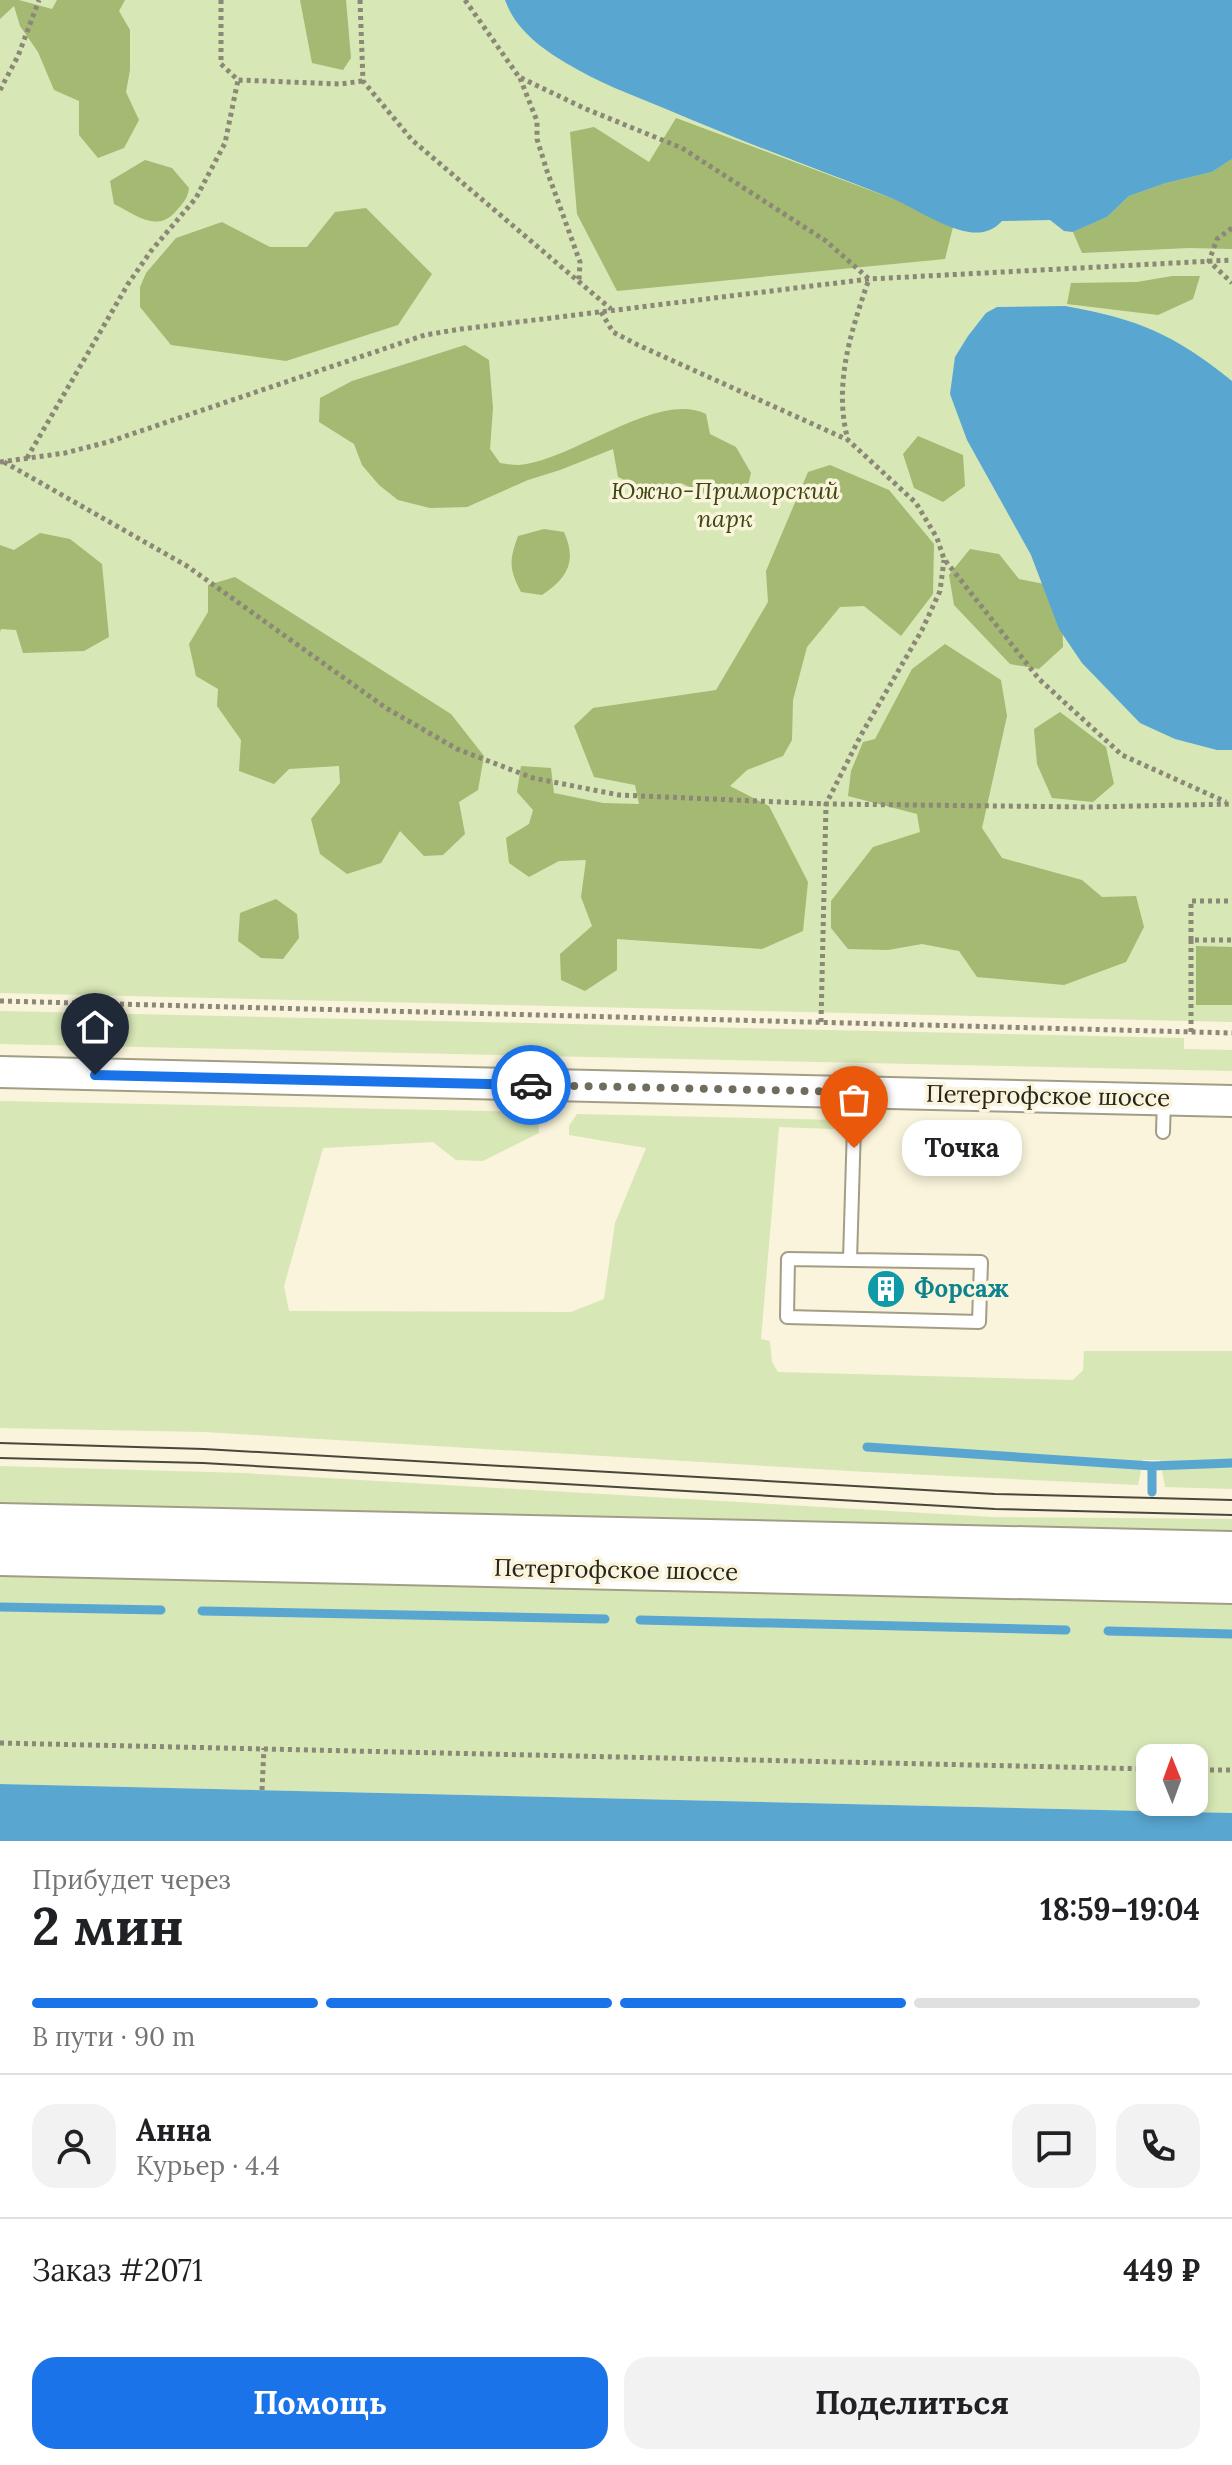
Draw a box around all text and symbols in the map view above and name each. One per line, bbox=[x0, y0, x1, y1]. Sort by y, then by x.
park label: Южно-Приморский парк bbox=[611, 475, 840, 534]
pin bbox=[61, 993, 129, 1075]
icon: home bbox=[73, 1005, 117, 1049]
courier bbox=[491, 1045, 571, 1125]
icon: car bbox=[509, 1063, 553, 1107]
pin bbox=[820, 1066, 888, 1148]
icon: bag bbox=[832, 1078, 876, 1122]
street label: Петергофское шоссе bbox=[926, 1078, 1170, 1113]
callout: Точка bbox=[902, 1120, 1022, 1176]
text: Точка bbox=[925, 1131, 999, 1164]
building icon: Форсаж bbox=[865, 1268, 907, 1310]
place label: Форсаж bbox=[914, 1273, 1009, 1304]
street label: Петергофское шоссе bbox=[494, 1552, 738, 1587]
north arrow bbox=[1136, 1744, 1208, 1816]
map controls bbox=[1136, 1744, 1208, 1816]
text: Прибудет через bbox=[32, 1863, 231, 1896]
text: 18:59–19:04 bbox=[1040, 1890, 1200, 1928]
text: 2 мин bbox=[32, 1893, 184, 1959]
text: В пути · 90 m bbox=[32, 2020, 195, 2053]
button: person bbox=[32, 2104, 116, 2188]
button: chat bbox=[1012, 2104, 1096, 2188]
button: phone bbox=[1116, 2104, 1200, 2188]
text: Анна bbox=[136, 2111, 212, 2149]
text: Курьер · 4.4 bbox=[136, 2149, 280, 2182]
text: Заказ #2071 bbox=[32, 2251, 203, 2289]
text: 449 ₽ bbox=[1123, 2251, 1200, 2289]
button: Помощь bbox=[32, 2357, 608, 2449]
button: Поделиться bbox=[624, 2357, 1200, 2449]

